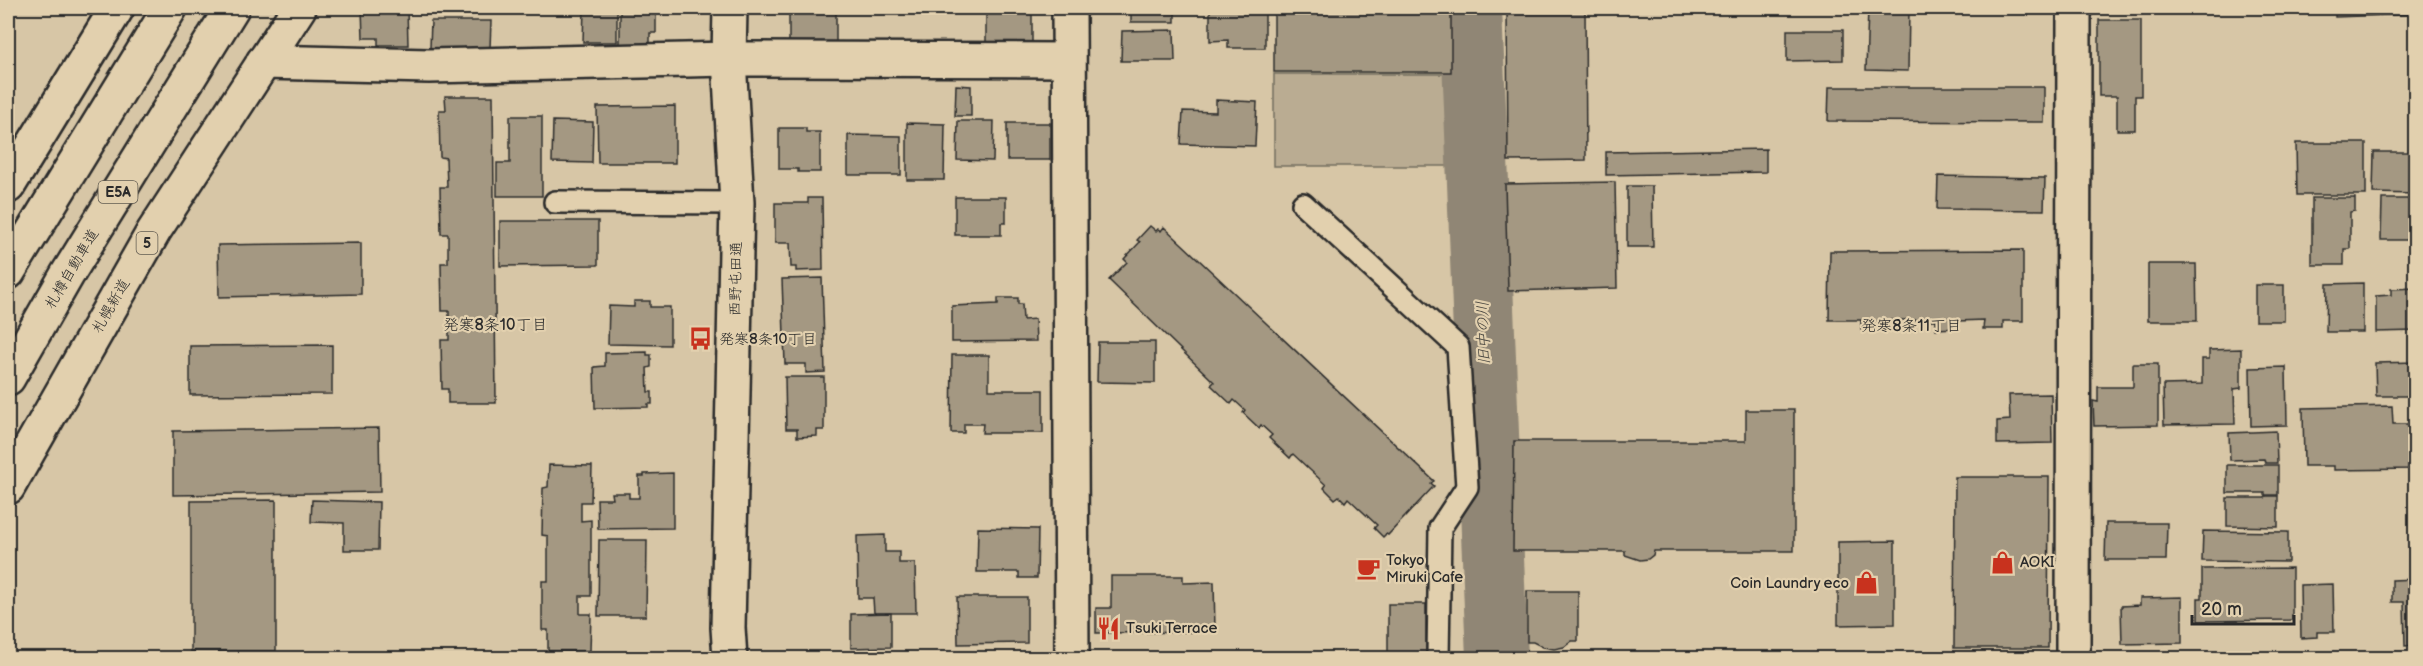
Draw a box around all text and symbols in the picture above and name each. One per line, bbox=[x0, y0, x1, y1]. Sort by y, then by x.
road number: E5A bbox=[98, 181, 138, 203]
street label: 札樽自動車道 bbox=[41, 226, 103, 312]
road number: 5 bbox=[136, 232, 158, 254]
street label: 西野屯田通 bbox=[726, 241, 746, 317]
street label: 札幌新道 bbox=[88, 275, 134, 337]
water label: 旧中の川 bbox=[1473, 301, 1495, 365]
district label: 発寒8条10丁目 bbox=[443, 316, 547, 335]
district label: 発寒8条11丁目 bbox=[1860, 317, 1962, 336]
bus stop icon: 発寒8条10丁目 bbox=[688, 326, 714, 352]
place label: 発寒8条10丁目 bbox=[719, 330, 817, 349]
shop icon: AOKI bbox=[1989, 549, 2015, 575]
place label: Tokyo Miruki Cafe bbox=[1386, 551, 1463, 587]
place label: AOKI bbox=[2020, 553, 2055, 572]
cafe icon: Tokyo Miruki Cafe bbox=[1355, 556, 1381, 582]
shop icon: Coin Laundry eco bbox=[1854, 570, 1880, 596]
place label: Coin Laundry eco bbox=[1730, 574, 1849, 593]
scale bar bbox=[2192, 588, 2294, 626]
text: 20 m bbox=[2201, 599, 2242, 620]
restaurant icon: Tsuki Terrace bbox=[1095, 615, 1121, 641]
place label: Tsuki Terrace bbox=[1126, 619, 1218, 638]

